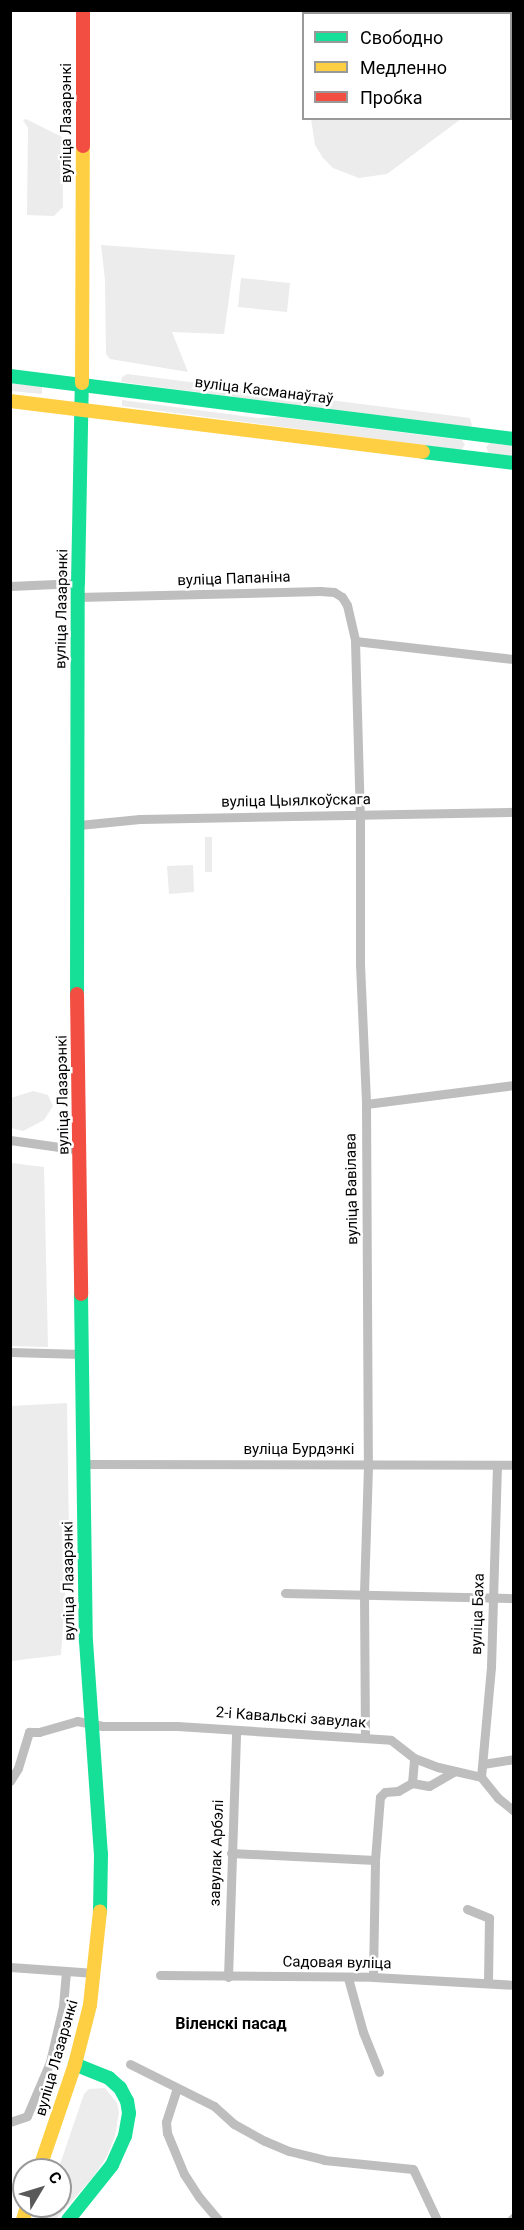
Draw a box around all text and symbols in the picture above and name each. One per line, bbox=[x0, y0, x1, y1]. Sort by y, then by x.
legend bbox=[302, 12, 512, 120]
text: Свободно bbox=[360, 27, 443, 48]
text: Медленно bbox=[360, 57, 447, 78]
street label: вуліца Лазарэнкі bbox=[58, 63, 76, 183]
text: Пробка bbox=[360, 87, 423, 108]
street label: вуліца Касманаўтаў bbox=[194, 374, 334, 408]
street label: вуліца Лазарэнкі bbox=[52, 549, 72, 669]
street label: вуліца Папаніна bbox=[177, 568, 291, 590]
street label: вуліца Цыялкоўскага bbox=[221, 791, 371, 811]
street label: вуліца Лазарэнкі bbox=[53, 1035, 73, 1155]
street label: вуліца Вавілава bbox=[342, 1133, 362, 1245]
street label: вуліца Бурдэнкі bbox=[244, 1441, 354, 1459]
street label: вуліца Лазарэнкі bbox=[59, 1521, 79, 1641]
street label: вуліца Баха bbox=[468, 1573, 488, 1655]
street label: 2-і Кавальскі завулак bbox=[215, 1704, 367, 1732]
street label: завулак Арбэлі bbox=[206, 1799, 228, 1907]
street label: Садовая вуліца bbox=[282, 1953, 392, 1973]
street label: вуліца Лазарэнкі bbox=[32, 1998, 82, 2118]
district label: Віленскі пасад bbox=[175, 2014, 287, 2034]
north arrow bbox=[12, 2158, 72, 2218]
text: С bbox=[44, 2168, 66, 2188]

